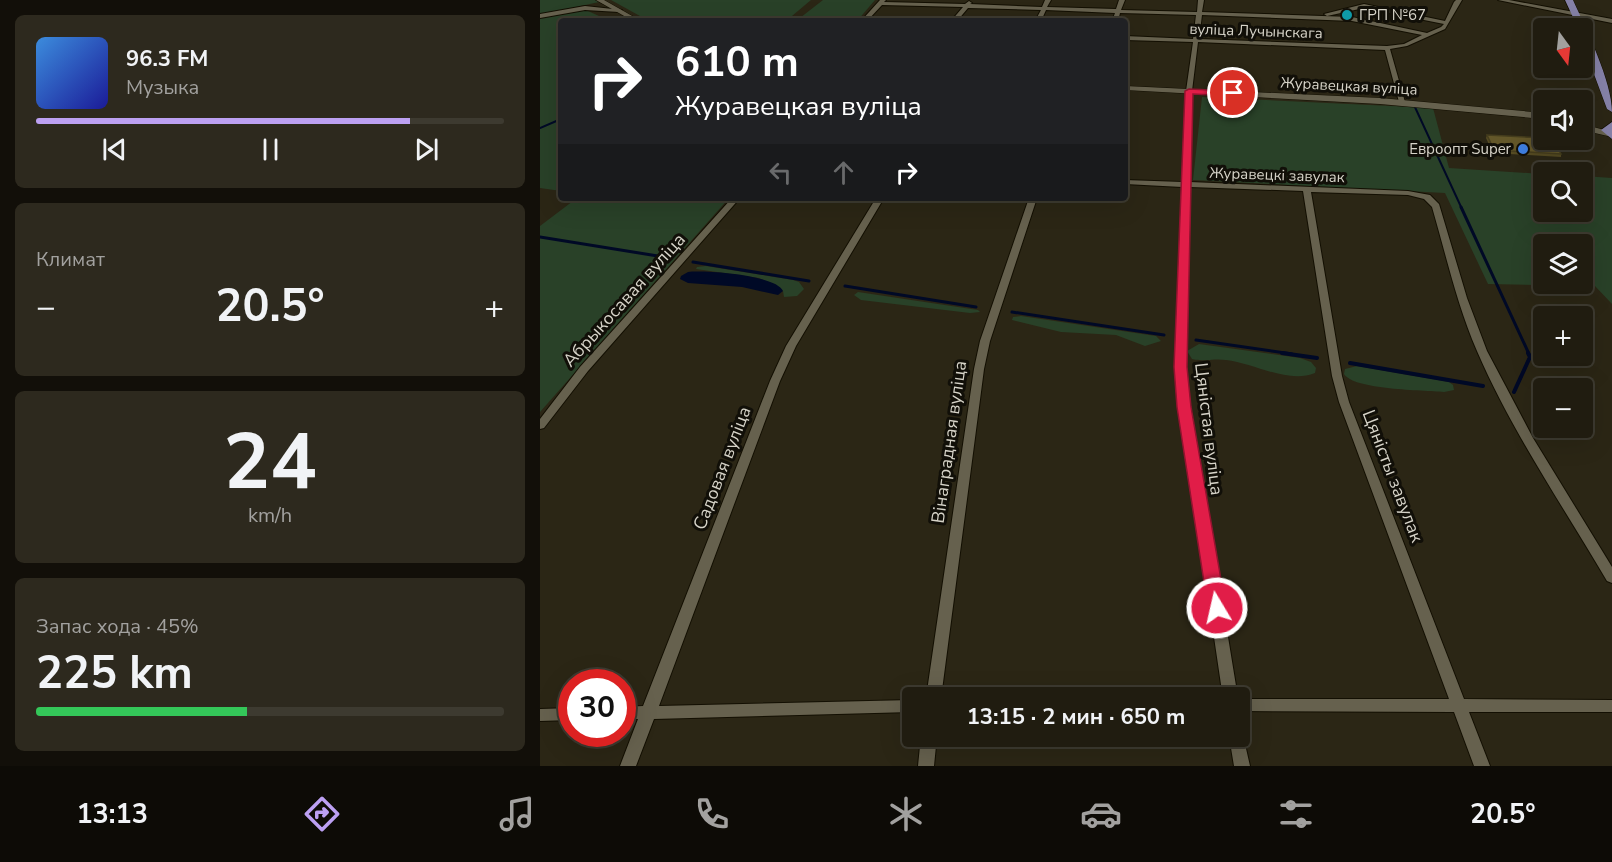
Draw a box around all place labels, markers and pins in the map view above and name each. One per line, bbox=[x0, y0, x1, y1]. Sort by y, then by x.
place label: ГРП №67 bbox=[1359, 5, 1426, 25]
marker: ГРП №67 bbox=[1340, 8, 1354, 22]
pin bbox=[1207, 67, 1258, 118]
place label: Евроопт Super bbox=[1409, 139, 1512, 159]
marker: Евроопт Super bbox=[1516, 142, 1530, 156]

